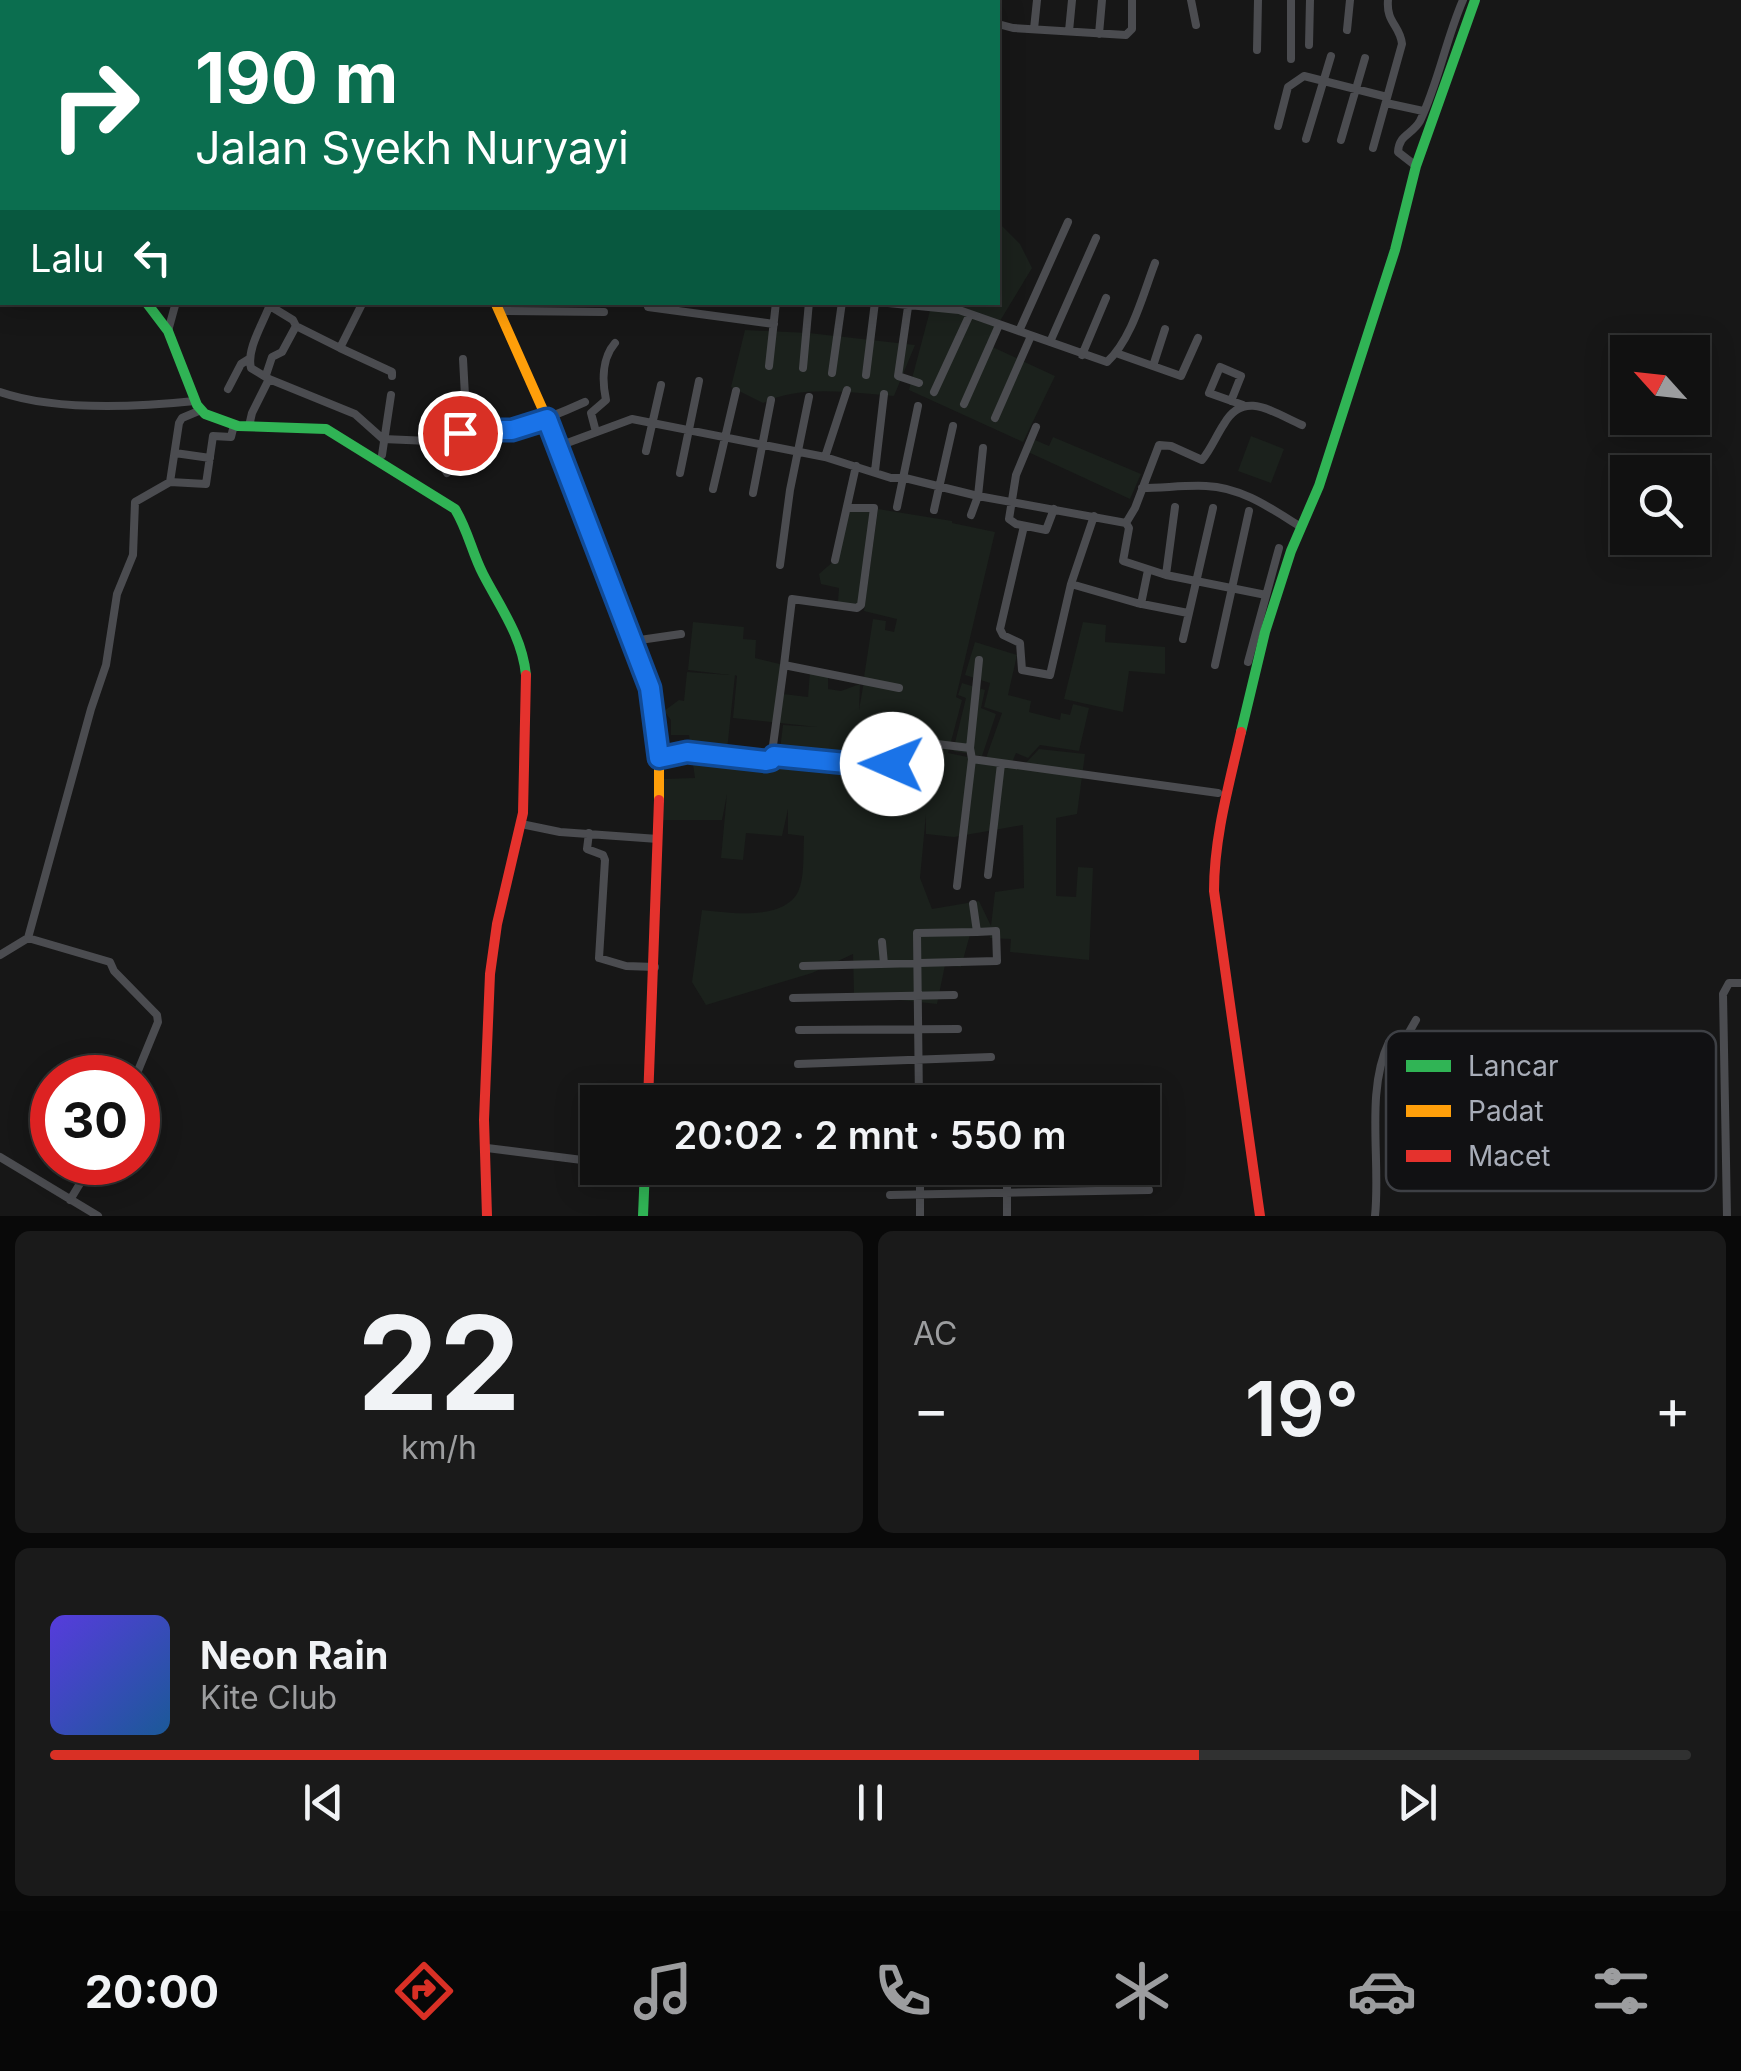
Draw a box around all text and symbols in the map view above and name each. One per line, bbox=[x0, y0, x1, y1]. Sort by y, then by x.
text: 190 m bbox=[195, 35, 398, 120]
icon: right bbox=[30, 40, 160, 170]
text: Jalan Syekh Nuryayi bbox=[195, 120, 629, 175]
icon: left bbox=[125, 230, 180, 285]
text: Lalu bbox=[30, 235, 105, 281]
north arrow bbox=[1610, 335, 1710, 435]
map controls bbox=[1610, 335, 1710, 555]
pin bbox=[418, 391, 503, 476]
icon: arrive bbox=[433, 406, 488, 461]
button: search bbox=[1610, 455, 1710, 555]
position arrow bbox=[840, 712, 944, 816]
legend bbox=[1386, 1031, 1716, 1191]
text: Lancar bbox=[1468, 1049, 1559, 1083]
speed limit sign: 30 bbox=[30, 1055, 160, 1185]
text: Padat bbox=[1468, 1094, 1544, 1128]
text: 20:02 · 2 mnt · 550 m bbox=[674, 1112, 1066, 1158]
text: Macet bbox=[1468, 1139, 1551, 1173]
text: 22 bbox=[357, 1284, 521, 1441]
text: AC bbox=[913, 1314, 957, 1353]
text: 19° bbox=[1245, 1363, 1359, 1454]
text: − bbox=[913, 1376, 949, 1442]
text: + bbox=[1655, 1376, 1691, 1442]
text: km/h bbox=[401, 1428, 477, 1467]
text: Neon Rain bbox=[200, 1632, 388, 1678]
text: Kite Club bbox=[200, 1678, 337, 1717]
icon: previous bbox=[296, 1775, 351, 1830]
icon: pause bbox=[843, 1775, 898, 1830]
icon: next bbox=[1390, 1775, 1445, 1830]
icon: directions bbox=[389, 1956, 459, 2026]
icon: music bbox=[628, 1956, 698, 2026]
icon: phone bbox=[868, 1956, 938, 2026]
icon: climate bbox=[1107, 1956, 1177, 2026]
icon: car bbox=[1347, 1956, 1417, 2026]
icon: filters bbox=[1586, 1956, 1656, 2026]
text: 20:00 bbox=[85, 1964, 219, 2019]

